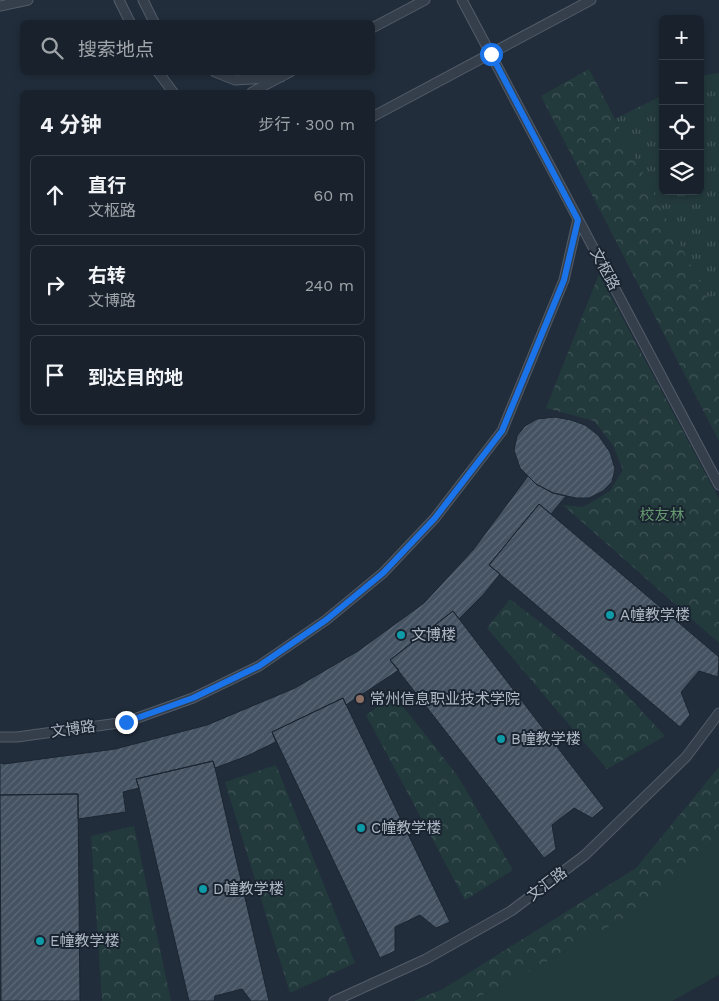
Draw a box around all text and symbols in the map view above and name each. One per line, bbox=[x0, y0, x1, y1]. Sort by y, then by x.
map controls bbox=[659, 15, 704, 195]
button: + bbox=[659, 15, 704, 60]
search box bbox=[20, 20, 375, 75]
icon: search bbox=[38, 34, 66, 62]
text: 搜索地点 bbox=[78, 38, 154, 61]
route start bbox=[480, 43, 503, 66]
button: − bbox=[659, 60, 704, 105]
button: locate bbox=[659, 105, 704, 150]
text: 4 分钟 bbox=[40, 112, 102, 137]
text: 步行 · 300 m bbox=[259, 115, 355, 134]
button: layers bbox=[659, 150, 704, 195]
text: 直行 bbox=[88, 174, 126, 197]
icon: ahead bbox=[41, 181, 69, 209]
text: 60 m bbox=[314, 186, 354, 205]
text: 文枢路 bbox=[88, 201, 136, 220]
street label: 文枢路 bbox=[586, 245, 624, 293]
text: 右转 bbox=[88, 264, 126, 287]
icon: right bbox=[41, 271, 69, 299]
text: 240 m bbox=[305, 276, 354, 295]
text: 文博路 bbox=[88, 291, 136, 310]
icon: arrive bbox=[41, 361, 69, 389]
text: 到达目的地 bbox=[88, 366, 183, 389]
park label: 校友林 bbox=[639, 506, 685, 524]
place label: A幢教学楼 bbox=[620, 606, 690, 624]
marker: A幢教学楼 bbox=[604, 609, 616, 621]
place label: 文博楼 bbox=[411, 626, 456, 644]
marker: 文博楼 bbox=[395, 629, 407, 641]
place label: 常州信息职业技术学院 bbox=[370, 690, 520, 708]
marker: 常州信息职业技术学院 bbox=[354, 693, 366, 705]
route end bbox=[115, 711, 138, 734]
street label: 文博路 bbox=[49, 717, 97, 741]
place label: B幢教学楼 bbox=[511, 730, 581, 748]
marker: B幢教学楼 bbox=[495, 733, 507, 745]
place label: C幢教学楼 bbox=[371, 819, 441, 837]
marker: C幢教学楼 bbox=[355, 822, 367, 834]
street label: 文汇路 bbox=[524, 863, 570, 905]
place label: D幢教学楼 bbox=[213, 880, 284, 898]
marker: D幢教学楼 bbox=[197, 883, 209, 895]
place label: E幢教学楼 bbox=[50, 932, 120, 950]
marker: E幢教学楼 bbox=[34, 935, 46, 947]

